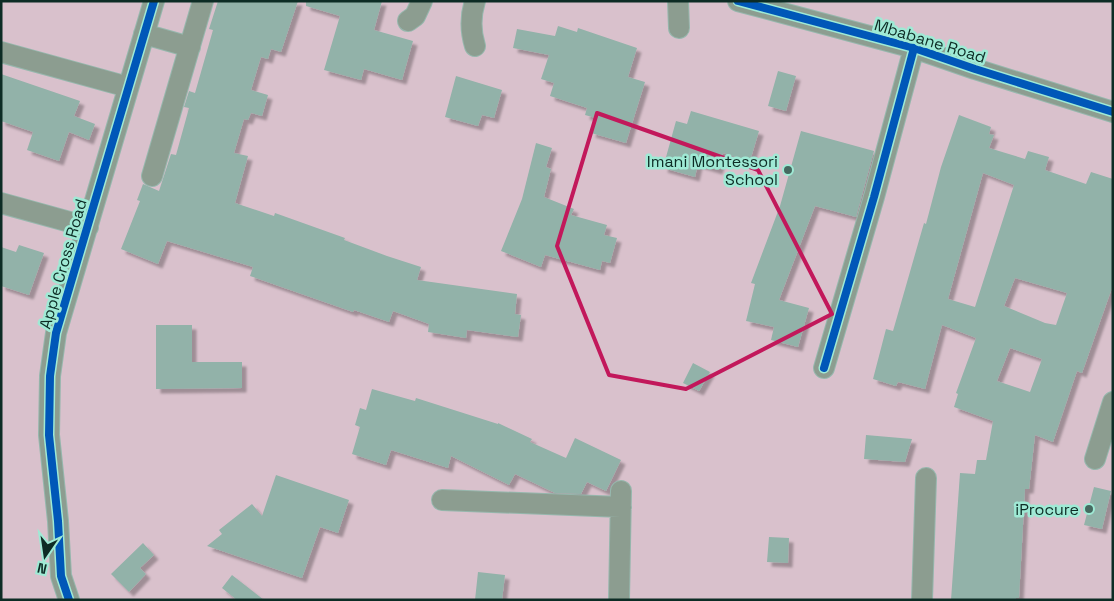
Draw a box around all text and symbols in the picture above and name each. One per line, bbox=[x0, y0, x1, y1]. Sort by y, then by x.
street label: Mbabane Road bbox=[872, 14, 988, 68]
place label: Imani Montessori School bbox=[647, 151, 778, 190]
marker: Imani Montessori School bbox=[782, 164, 794, 176]
street label: Apple Cross Road bbox=[34, 197, 92, 331]
place label: iProcure bbox=[1015, 499, 1079, 520]
marker: iProcure bbox=[1083, 503, 1095, 515]
north arrow bbox=[20, 531, 70, 581]
text: N bbox=[35, 559, 49, 578]

